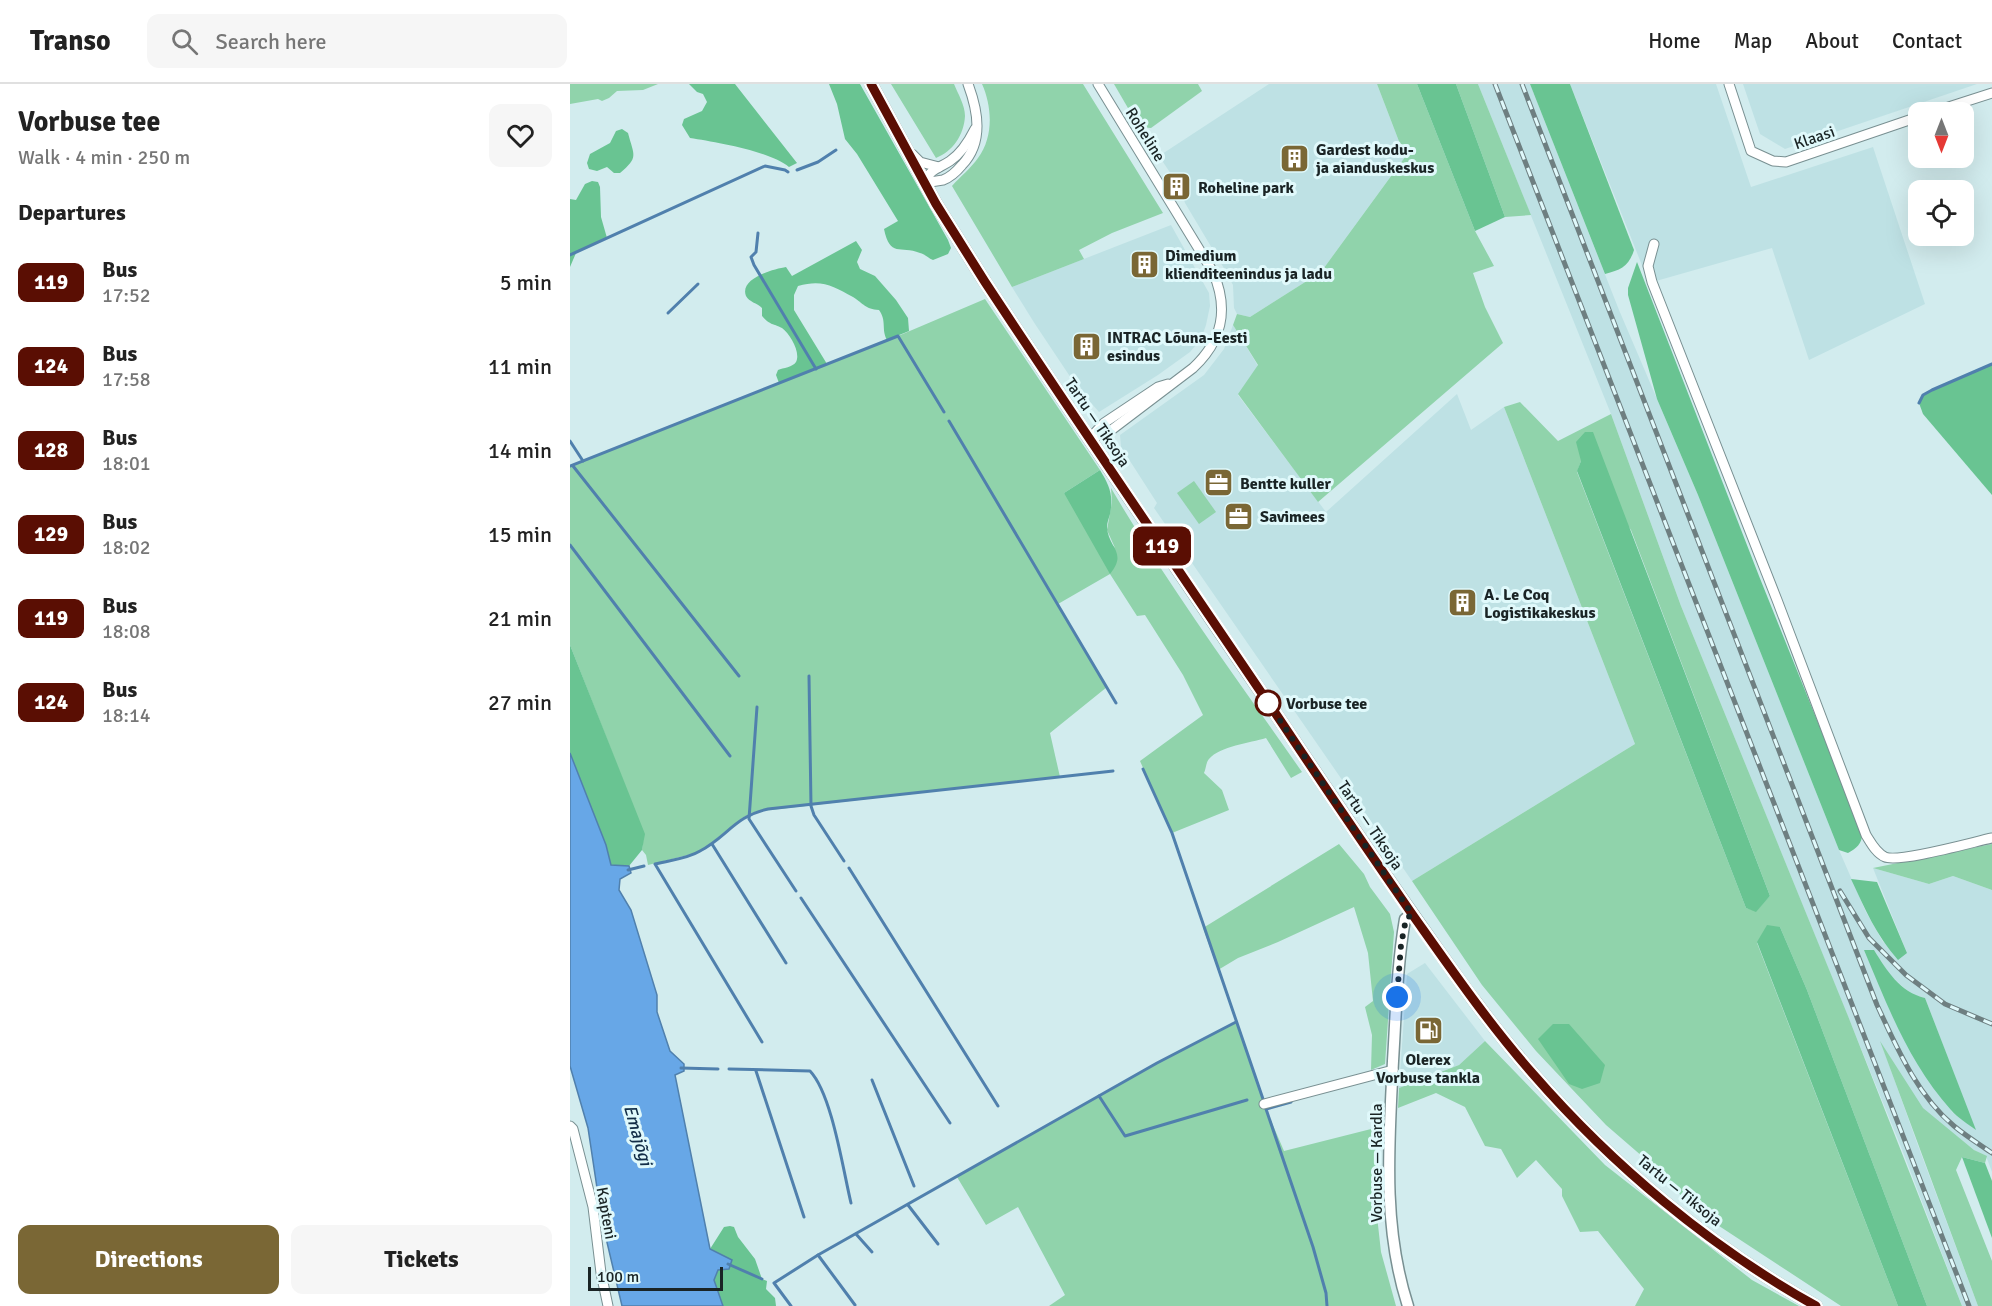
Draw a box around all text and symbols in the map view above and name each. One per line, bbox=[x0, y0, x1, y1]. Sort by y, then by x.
search box bbox=[147, 14, 567, 68]
text: Transo bbox=[30, 24, 111, 58]
icon: search bbox=[168, 25, 201, 58]
text: Search here bbox=[216, 28, 326, 55]
text: Home bbox=[1648, 28, 1701, 54]
text: Map bbox=[1734, 28, 1772, 54]
text: About bbox=[1805, 28, 1859, 54]
text: Contact bbox=[1892, 28, 1962, 54]
north arrow bbox=[1908, 102, 1974, 168]
map controls bbox=[1908, 102, 1974, 246]
button: heart bbox=[489, 104, 552, 167]
street label: Roheline bbox=[1121, 104, 1170, 165]
text: Vorbuse tee bbox=[18, 105, 160, 139]
street label: Klaasi bbox=[1791, 122, 1837, 154]
place label: Gardest kodu- ja aianduskeskus bbox=[1316, 140, 1434, 178]
building icon: Gardest kodu- ja aianduskeskus bbox=[1279, 142, 1311, 174]
text: Walk · 4 min · 250 m bbox=[18, 145, 190, 170]
building icon: Roheline park bbox=[1161, 171, 1193, 203]
place label: Roheline park bbox=[1198, 178, 1295, 198]
button: locate bbox=[1908, 180, 1974, 246]
text: Departures bbox=[18, 199, 126, 226]
place label: Dimedium klienditeenindus ja ladu bbox=[1165, 246, 1332, 284]
building icon: Dimedium klienditeenindus ja ladu bbox=[1128, 248, 1160, 280]
text: Bus bbox=[102, 256, 137, 283]
text: 119 bbox=[34, 269, 68, 295]
text: 5 min bbox=[500, 269, 552, 296]
text: 17:52 bbox=[102, 283, 151, 308]
place label: INTRAC Lõuna-Eesti esindus bbox=[1107, 328, 1248, 366]
building icon: INTRAC Lõuna-Eesti esindus bbox=[1070, 330, 1102, 362]
text: Bus bbox=[102, 340, 137, 367]
text: 124 bbox=[34, 353, 68, 379]
text: 11 min bbox=[488, 353, 552, 380]
text: 17:58 bbox=[102, 367, 151, 392]
street label: Tartu — Tiksoja bbox=[1060, 374, 1134, 471]
text: Bus bbox=[102, 424, 137, 451]
text: 128 bbox=[34, 437, 68, 463]
text: 14 min bbox=[488, 437, 552, 464]
text: 18:01 bbox=[102, 451, 151, 476]
office icon: Bentte kuller bbox=[1203, 467, 1235, 499]
place label: Bentte kuller bbox=[1240, 474, 1331, 494]
office icon: Savimees bbox=[1223, 500, 1255, 532]
place label: Savimees bbox=[1260, 507, 1325, 527]
text: Bus bbox=[102, 508, 137, 535]
text: 129 bbox=[34, 521, 68, 547]
text: 15 min bbox=[488, 521, 552, 548]
line badge: 119 bbox=[1128, 526, 1196, 566]
text: 119 bbox=[1145, 533, 1179, 559]
text: 18:02 bbox=[102, 535, 151, 560]
place label: A. Le Coq Logistikakeskus bbox=[1484, 585, 1596, 623]
building icon: A. Le Coq Logistikakeskus bbox=[1447, 587, 1479, 619]
text: Bus bbox=[102, 592, 137, 619]
text: 119 bbox=[34, 605, 68, 631]
text: 21 min bbox=[488, 605, 552, 632]
text: 18:08 bbox=[102, 619, 151, 644]
text: Bus bbox=[102, 676, 137, 703]
text: 124 bbox=[34, 689, 68, 715]
text: 27 min bbox=[488, 689, 552, 716]
marker: Vorbuse tee bbox=[1255, 690, 1281, 716]
place label: Vorbuse tee bbox=[1286, 694, 1367, 714]
text: 18:14 bbox=[102, 703, 151, 728]
street label: Tartu — Tiksoja bbox=[1333, 777, 1407, 874]
your location bbox=[1382, 982, 1412, 1012]
fuel station icon: Olerex Vorbuse tankla bbox=[1412, 1015, 1444, 1047]
place label: Olerex Vorbuse tankla bbox=[1376, 1050, 1480, 1088]
water label: Emajõgi bbox=[619, 1102, 658, 1170]
street label: Vorbuse — Kardla bbox=[1367, 1103, 1387, 1223]
street label: Tartu — Tiksoja bbox=[1633, 1151, 1726, 1231]
street label: Kapteni bbox=[592, 1186, 620, 1241]
button: Directions bbox=[18, 1225, 279, 1294]
button: Tickets bbox=[291, 1225, 552, 1294]
scale bar bbox=[588, 1264, 723, 1292]
text: 100 m bbox=[597, 1267, 639, 1287]

